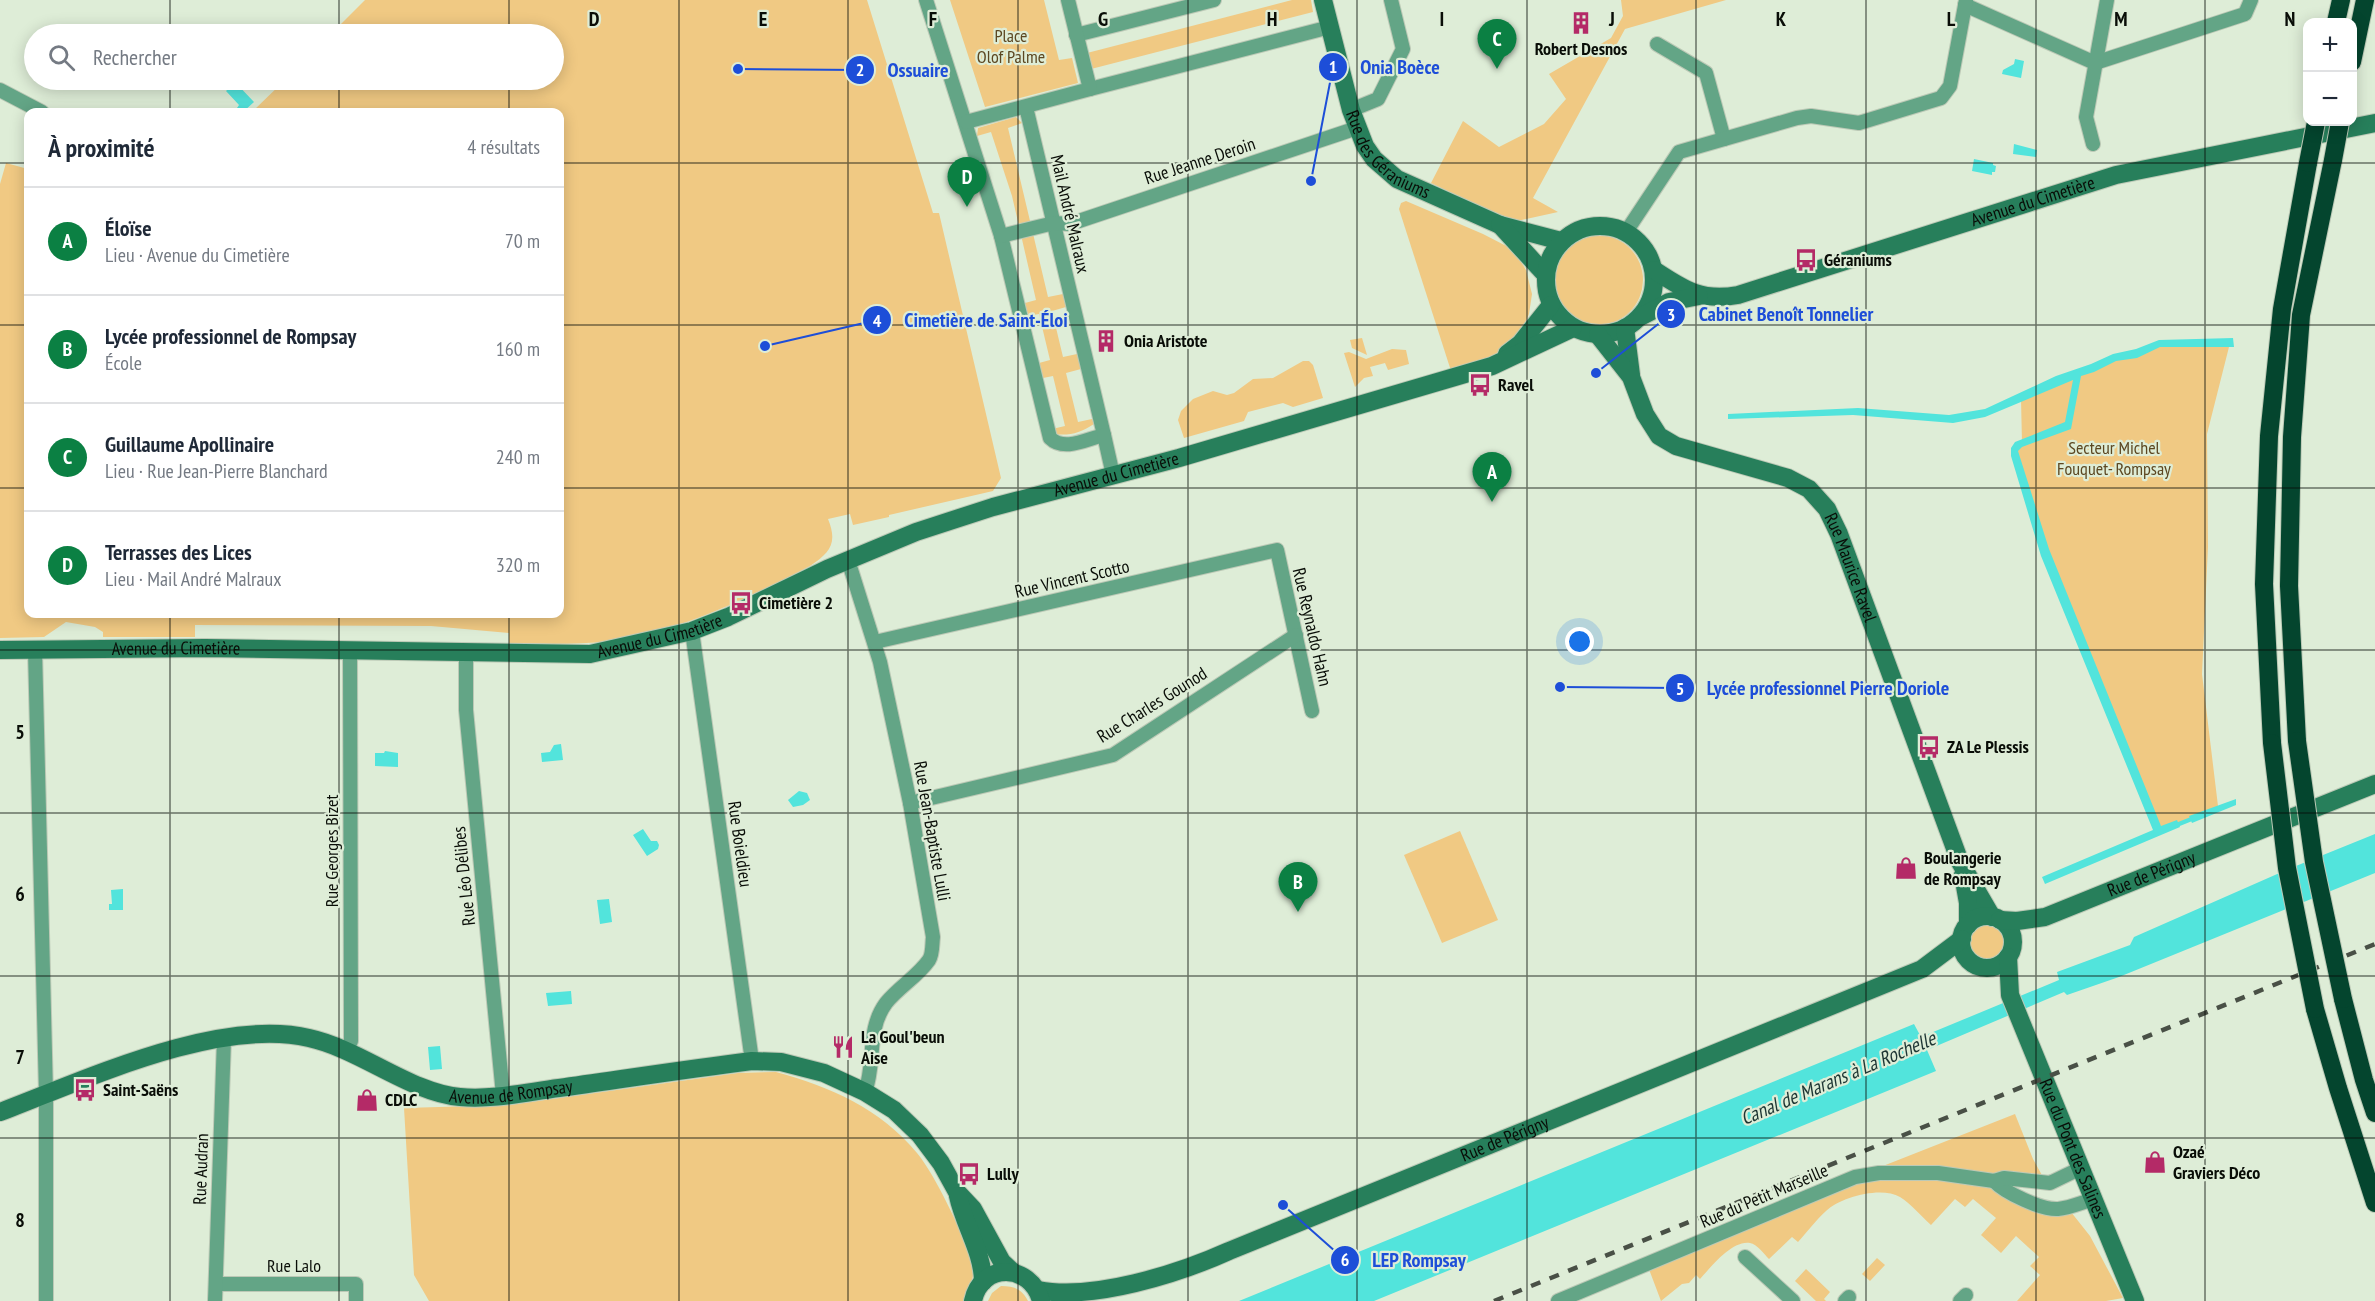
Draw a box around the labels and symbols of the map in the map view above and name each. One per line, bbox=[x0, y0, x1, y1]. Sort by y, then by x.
text: D bbox=[589, 6, 600, 32]
text: E bbox=[759, 6, 767, 32]
text: F bbox=[929, 6, 937, 32]
text: G bbox=[1098, 6, 1108, 32]
text: H bbox=[1267, 6, 1277, 32]
text: I bbox=[1440, 6, 1444, 32]
text: J bbox=[1608, 6, 1615, 32]
text: K bbox=[1776, 6, 1787, 32]
text: L bbox=[1947, 6, 1956, 32]
text: M bbox=[2114, 6, 2128, 32]
text: N bbox=[2285, 6, 2295, 32]
building icon: Robert Desnos bbox=[1568, 10, 1594, 36]
pin: C bbox=[1478, 20, 1516, 69]
park label: Place Olof Palme bbox=[977, 24, 1045, 68]
place label: Robert Desnos bbox=[1535, 37, 1627, 60]
callout: Onia Boèce bbox=[1318, 48, 1452, 86]
callout: Ossuaire bbox=[845, 51, 961, 89]
text: Onia Boèce bbox=[1360, 54, 1440, 80]
text: 1 bbox=[1329, 55, 1337, 78]
text: Ossuaire bbox=[887, 57, 949, 83]
text: 2 bbox=[856, 58, 864, 81]
street label: Rue des Géraniums bbox=[1341, 107, 1434, 203]
street label: Rue Jeanne Deroin bbox=[1142, 132, 1258, 189]
street label: Mail André Malraux bbox=[1046, 152, 1095, 276]
pin: D bbox=[948, 158, 986, 207]
street label: Avenue du Cimetière bbox=[1968, 170, 2098, 231]
bus stop icon: Géraniums bbox=[1793, 247, 1819, 273]
place label: Géraniums bbox=[1824, 248, 1892, 271]
callout: Cabinet Benoît Tonnelier bbox=[1656, 295, 1885, 333]
callout: Cimetière de Saint-Éloi bbox=[862, 301, 1080, 339]
text: Cabinet Benoît Tonnelier bbox=[1699, 301, 1873, 327]
text: 3 bbox=[1667, 303, 1675, 326]
text: Cimetière de Saint-Éloi bbox=[904, 307, 1068, 333]
text: 4 bbox=[873, 309, 882, 332]
building icon: Onia Aristote bbox=[1093, 328, 1119, 354]
place label: Onia Aristote bbox=[1124, 329, 1208, 352]
bus stop icon: Ravel bbox=[1467, 372, 1493, 398]
place label: Ravel bbox=[1498, 373, 1534, 396]
park label: Secteur Michel Fouquet- Rompsay bbox=[2057, 436, 2171, 480]
street label: Avenue du Cimetière bbox=[1051, 447, 1181, 502]
pin: A bbox=[1472, 452, 1512, 502]
street label: Rue Maurice Ravel bbox=[1820, 509, 1883, 626]
street label: Rue Vincent Scotto bbox=[1012, 554, 1132, 603]
street label: Rue Reynaldo Hahn bbox=[1288, 565, 1337, 688]
bus stop icon: Cimetière 2 bbox=[728, 590, 754, 616]
place label: Cimetière 2 bbox=[759, 591, 833, 614]
street label: Avenue du Cimetière bbox=[595, 608, 726, 663]
your location bbox=[1565, 627, 1594, 656]
street label: Avenue du Cimetière bbox=[111, 636, 241, 660]
street label: Rue Charles Gounod bbox=[1092, 662, 1211, 748]
callout: Lycée professionnel Pierre Doriole bbox=[1665, 669, 1961, 707]
text: Lycée professionnel Pierre Doriole bbox=[1707, 675, 1949, 701]
text: 5 bbox=[1676, 677, 1684, 700]
text: 5 bbox=[15, 719, 25, 745]
bus stop icon: ZA Le Plessis bbox=[1916, 734, 1942, 760]
place label: ZA Le Plessis bbox=[1947, 735, 2029, 758]
street label: Rue Jean-Baptiste Lulli bbox=[909, 759, 956, 903]
street label: Rue Georges Bizet bbox=[320, 795, 343, 907]
street label: Rue Boieldieu bbox=[723, 800, 758, 888]
street label: Rue Léo Délibes bbox=[447, 825, 480, 927]
place label: Boulangerie de Rompsay bbox=[1924, 846, 2002, 890]
street label: Rue de Périgny bbox=[2104, 846, 2199, 902]
shop icon: Boulangerie de Rompsay bbox=[1893, 855, 1919, 881]
pin: B bbox=[1278, 862, 1318, 912]
text: 6 bbox=[15, 881, 25, 907]
water label: Canal de Marans à La Rochelle bbox=[1737, 1024, 1941, 1131]
place label: La Goul'beun Aise bbox=[860, 1025, 945, 1069]
restaurant icon: La Goul'beun Aise bbox=[830, 1034, 856, 1060]
text: 7 bbox=[15, 1044, 25, 1070]
street label: Avenue de Rompsay bbox=[448, 1074, 574, 1109]
street label: Rue du Pont des Salines bbox=[2034, 1075, 2112, 1222]
bus stop icon: Saint-Saëns bbox=[72, 1077, 98, 1103]
place label: Saint-Saëns bbox=[103, 1078, 178, 1101]
shop icon: CDLC bbox=[354, 1087, 380, 1113]
place label: CDLC bbox=[385, 1088, 417, 1111]
street label: Rue de Périgny bbox=[1457, 1110, 1552, 1167]
street label: Rue Audran bbox=[188, 1133, 213, 1205]
place label: Ozaé Graviers Déco bbox=[2173, 1140, 2260, 1184]
shop icon: Ozaé Graviers Déco bbox=[2142, 1149, 2168, 1175]
street label: Rue du Petit Marseille bbox=[1696, 1158, 1831, 1233]
bus stop icon: Lully bbox=[956, 1161, 982, 1187]
place label: Lully bbox=[987, 1162, 1019, 1185]
text: 8 bbox=[15, 1207, 25, 1233]
callout: LEP Rompsay bbox=[1330, 1241, 1478, 1279]
text: LEP Rompsay bbox=[1372, 1247, 1467, 1273]
text: 6 bbox=[1341, 1248, 1349, 1271]
street label: Rue Lalo bbox=[267, 1254, 321, 1277]

